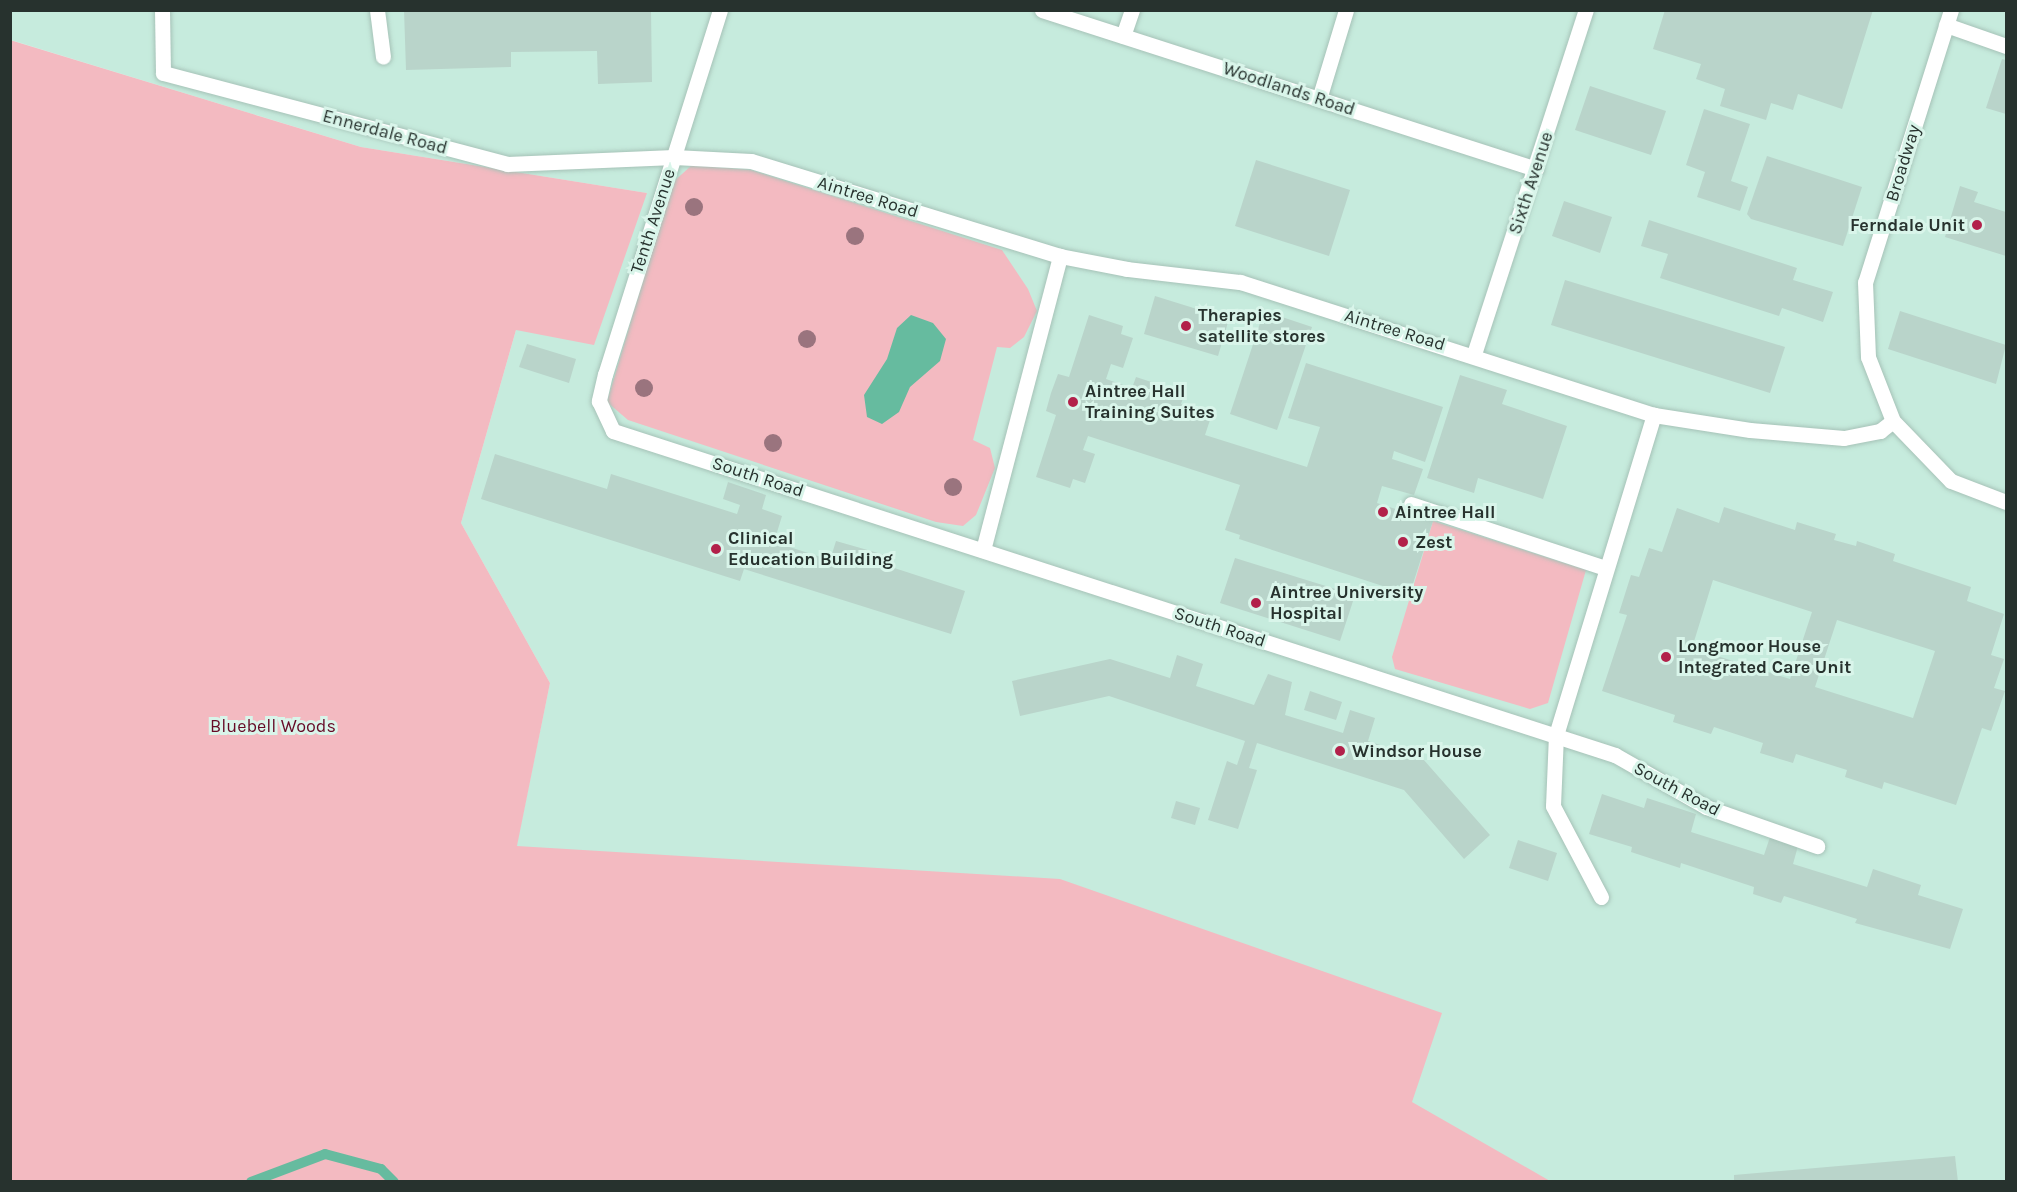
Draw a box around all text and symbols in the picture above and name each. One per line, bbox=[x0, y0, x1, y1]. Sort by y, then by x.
street label: Woodlands Road bbox=[1220, 57, 1358, 121]
street label: Ennerdale Road bbox=[320, 105, 450, 159]
street label: Broadway bbox=[1881, 122, 1925, 204]
street label: Sixth Avenue bbox=[1504, 129, 1558, 237]
street label: Tenth Avenue bbox=[626, 166, 680, 276]
street label: Aintree Road bbox=[815, 171, 921, 223]
place label: Ferndale Unit bbox=[1850, 214, 1965, 236]
marker: Ferndale Unit bbox=[1970, 218, 1984, 232]
street label: Aintree Road bbox=[1342, 304, 1448, 356]
place label: Therapies satellite stores bbox=[1198, 305, 1326, 348]
marker: Therapies satellite stores bbox=[1179, 319, 1193, 333]
place label: Aintree Hall Training Suites bbox=[1085, 381, 1215, 424]
marker: Aintree Hall Training Suites bbox=[1066, 395, 1080, 409]
street label: South Road bbox=[710, 452, 806, 502]
place label: Aintree Hall bbox=[1395, 501, 1495, 523]
marker: Aintree Hall bbox=[1376, 505, 1390, 519]
place label: Clinical Education Building bbox=[728, 528, 893, 570]
place label: Zest bbox=[1415, 531, 1452, 553]
marker: Zest bbox=[1396, 535, 1410, 549]
marker: Clinical Education Building bbox=[709, 542, 723, 556]
place label: Aintree University Hospital bbox=[1270, 582, 1423, 624]
marker: Aintree University Hospital bbox=[1247, 594, 1265, 612]
street label: South Road bbox=[1172, 602, 1268, 652]
place label: Longmoor House Integrated Care Unit bbox=[1678, 636, 1851, 678]
marker: Longmoor House Integrated Care Unit bbox=[1659, 650, 1673, 664]
park label: Bluebell Woods bbox=[210, 715, 336, 737]
place label: Windsor House bbox=[1352, 740, 1482, 762]
marker: Windsor House bbox=[1333, 744, 1347, 758]
street label: South Road bbox=[1630, 757, 1724, 821]

